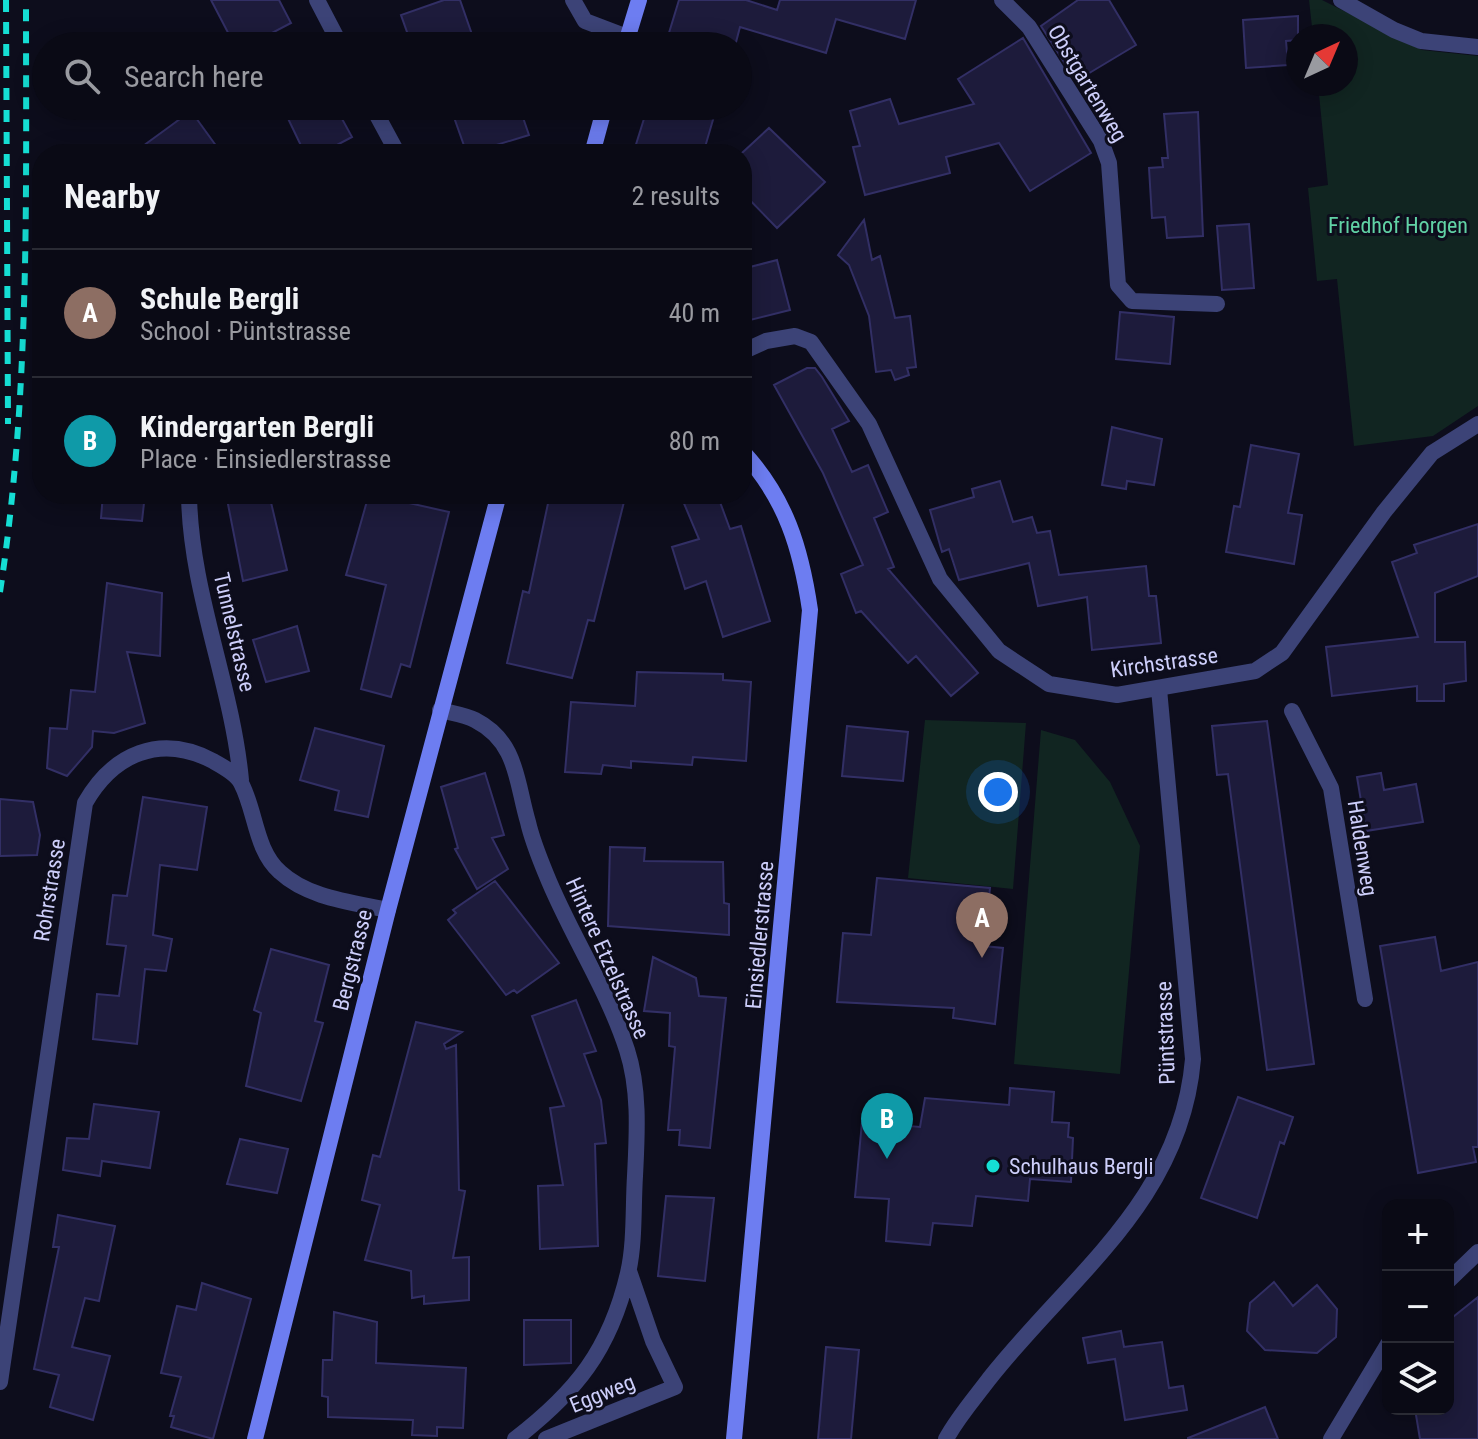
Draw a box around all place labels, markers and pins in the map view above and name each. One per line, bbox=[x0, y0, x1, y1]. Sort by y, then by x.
pin: A bbox=[956, 892, 1008, 958]
pin: B bbox=[861, 1093, 913, 1159]
place label: Schulhaus Bergli bbox=[1009, 1154, 1154, 1179]
marker: Schulhaus Bergli bbox=[984, 1157, 1002, 1175]

